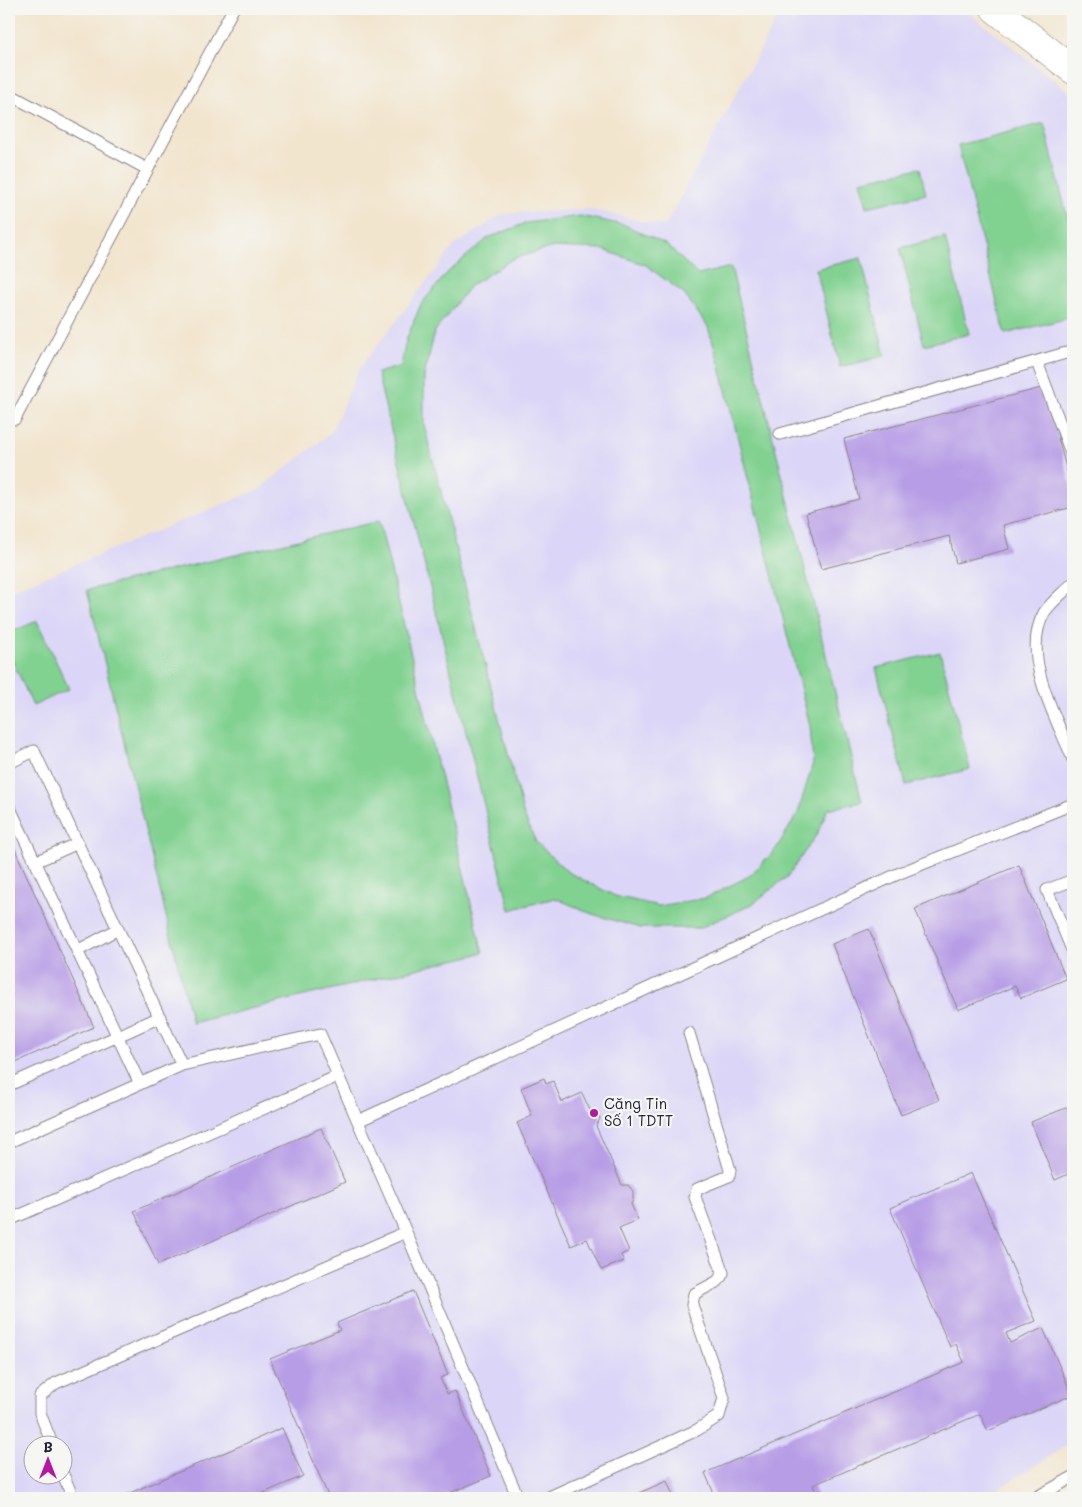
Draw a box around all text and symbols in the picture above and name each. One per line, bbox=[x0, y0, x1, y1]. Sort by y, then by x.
place label: Căng Tin Số 1 TDTT bbox=[604, 1093, 673, 1130]
marker: Căng Tin Số 1 TDTT bbox=[588, 1107, 600, 1119]
north arrow bbox=[22, 1434, 72, 1484]
text: B bbox=[43, 1437, 53, 1456]

